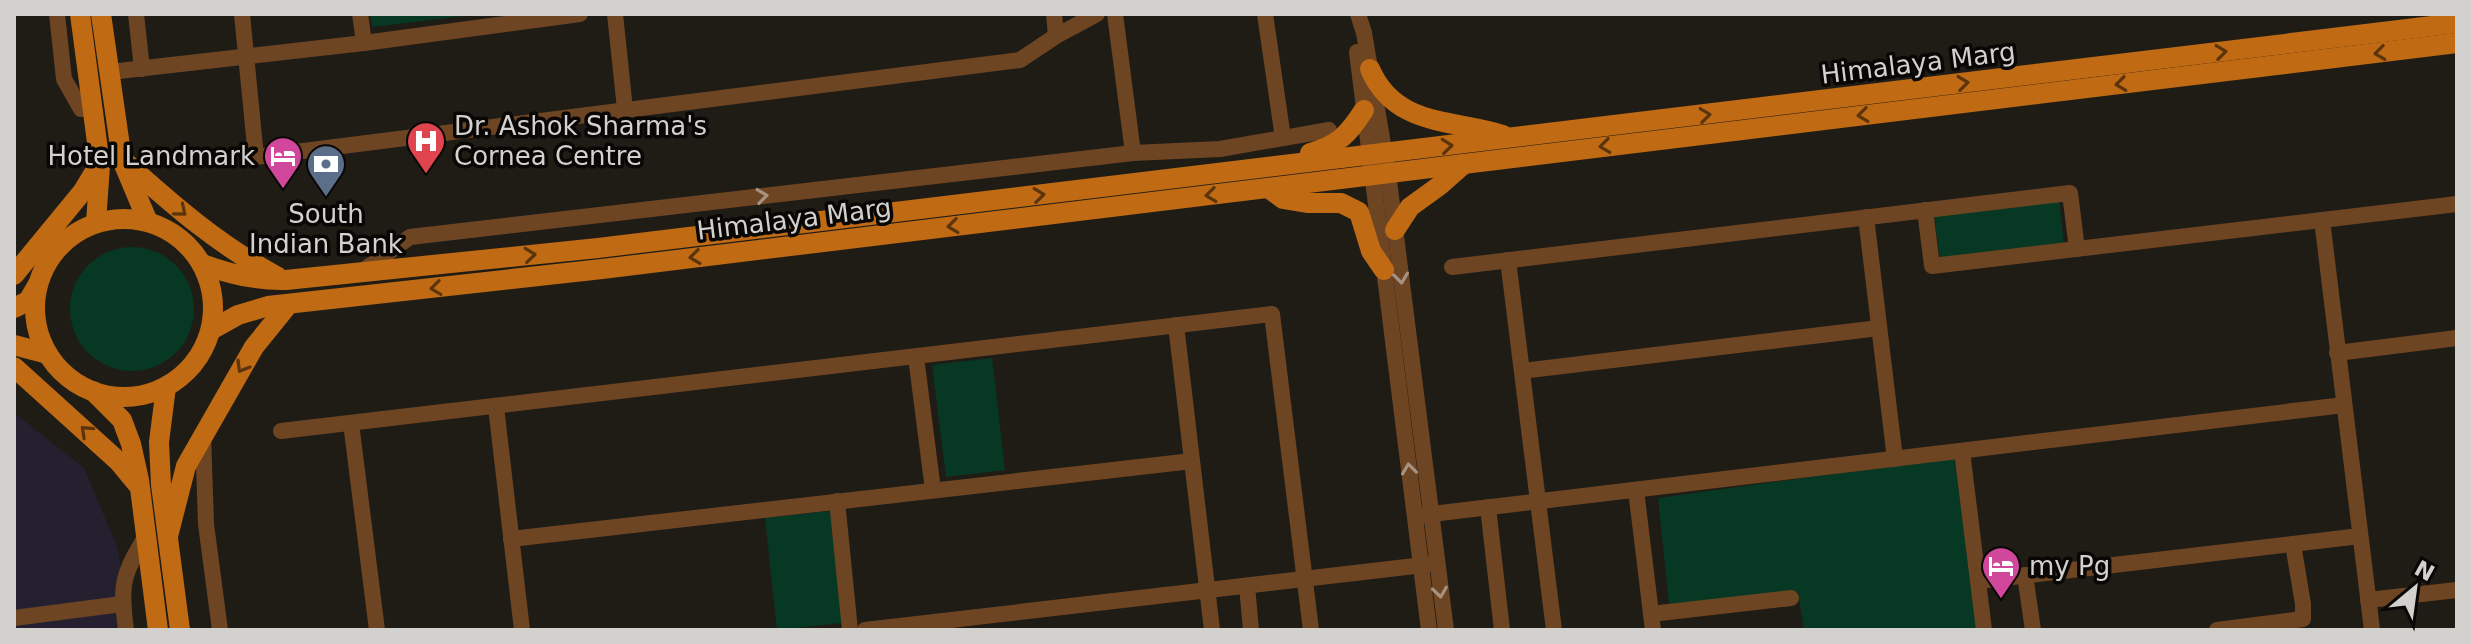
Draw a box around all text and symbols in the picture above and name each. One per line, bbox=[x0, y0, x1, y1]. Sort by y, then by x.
street label: Himalaya Marg bbox=[1819, 36, 2017, 90]
one-way arrow bbox=[2214, 44, 2228, 61]
one-way arrow bbox=[2373, 44, 2386, 61]
one-way arrow bbox=[1957, 75, 1970, 92]
one-way arrow bbox=[2115, 75, 2128, 92]
one-way arrow bbox=[1698, 107, 1712, 124]
one-way arrow bbox=[1856, 107, 1869, 124]
place label: Dr. Ashok Sharma's Cornea Centre bbox=[454, 111, 707, 171]
hospital icon: Dr. Ashok Sharma's Cornea Centre bbox=[405, 120, 447, 175]
hotel icon: Hotel Landmark bbox=[262, 135, 304, 190]
one-way arrow bbox=[1441, 137, 1454, 154]
one-way arrow bbox=[1598, 138, 1611, 155]
place label: Hotel Landmark bbox=[47, 141, 255, 171]
bank icon: South Indian Bank bbox=[305, 143, 347, 198]
one-way arrow bbox=[1033, 186, 1046, 203]
one-way arrow bbox=[1204, 186, 1217, 203]
one-way arrow bbox=[755, 188, 769, 205]
street label: Himalaya Marg bbox=[695, 192, 893, 246]
place label: South Indian Bank bbox=[249, 199, 403, 259]
one-way arrow bbox=[171, 201, 186, 216]
one-way arrow bbox=[946, 217, 960, 234]
one-way arrow bbox=[524, 246, 537, 263]
one-way arrow bbox=[688, 249, 701, 266]
one-way arrow bbox=[1393, 272, 1410, 285]
one-way arrow bbox=[429, 279, 442, 296]
one-way arrow bbox=[236, 359, 252, 373]
one-way arrow bbox=[80, 426, 95, 440]
one-way arrow bbox=[1401, 462, 1418, 476]
hotel icon: my Pg bbox=[1980, 545, 2022, 600]
north arrow bbox=[2375, 548, 2455, 628]
place label: my Pg bbox=[2029, 551, 2110, 581]
text: N bbox=[2410, 556, 2439, 586]
one-way arrow bbox=[1431, 585, 1448, 599]

